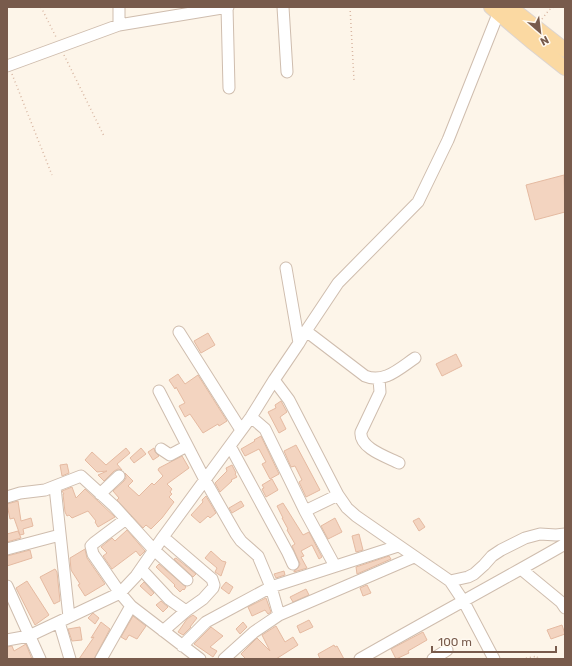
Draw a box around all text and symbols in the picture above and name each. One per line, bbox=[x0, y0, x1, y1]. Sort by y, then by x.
north arrow bbox=[520, 12, 560, 52]
text: N bbox=[538, 33, 551, 48]
scale bar bbox=[432, 628, 556, 654]
text: 100 m bbox=[438, 635, 472, 649]

